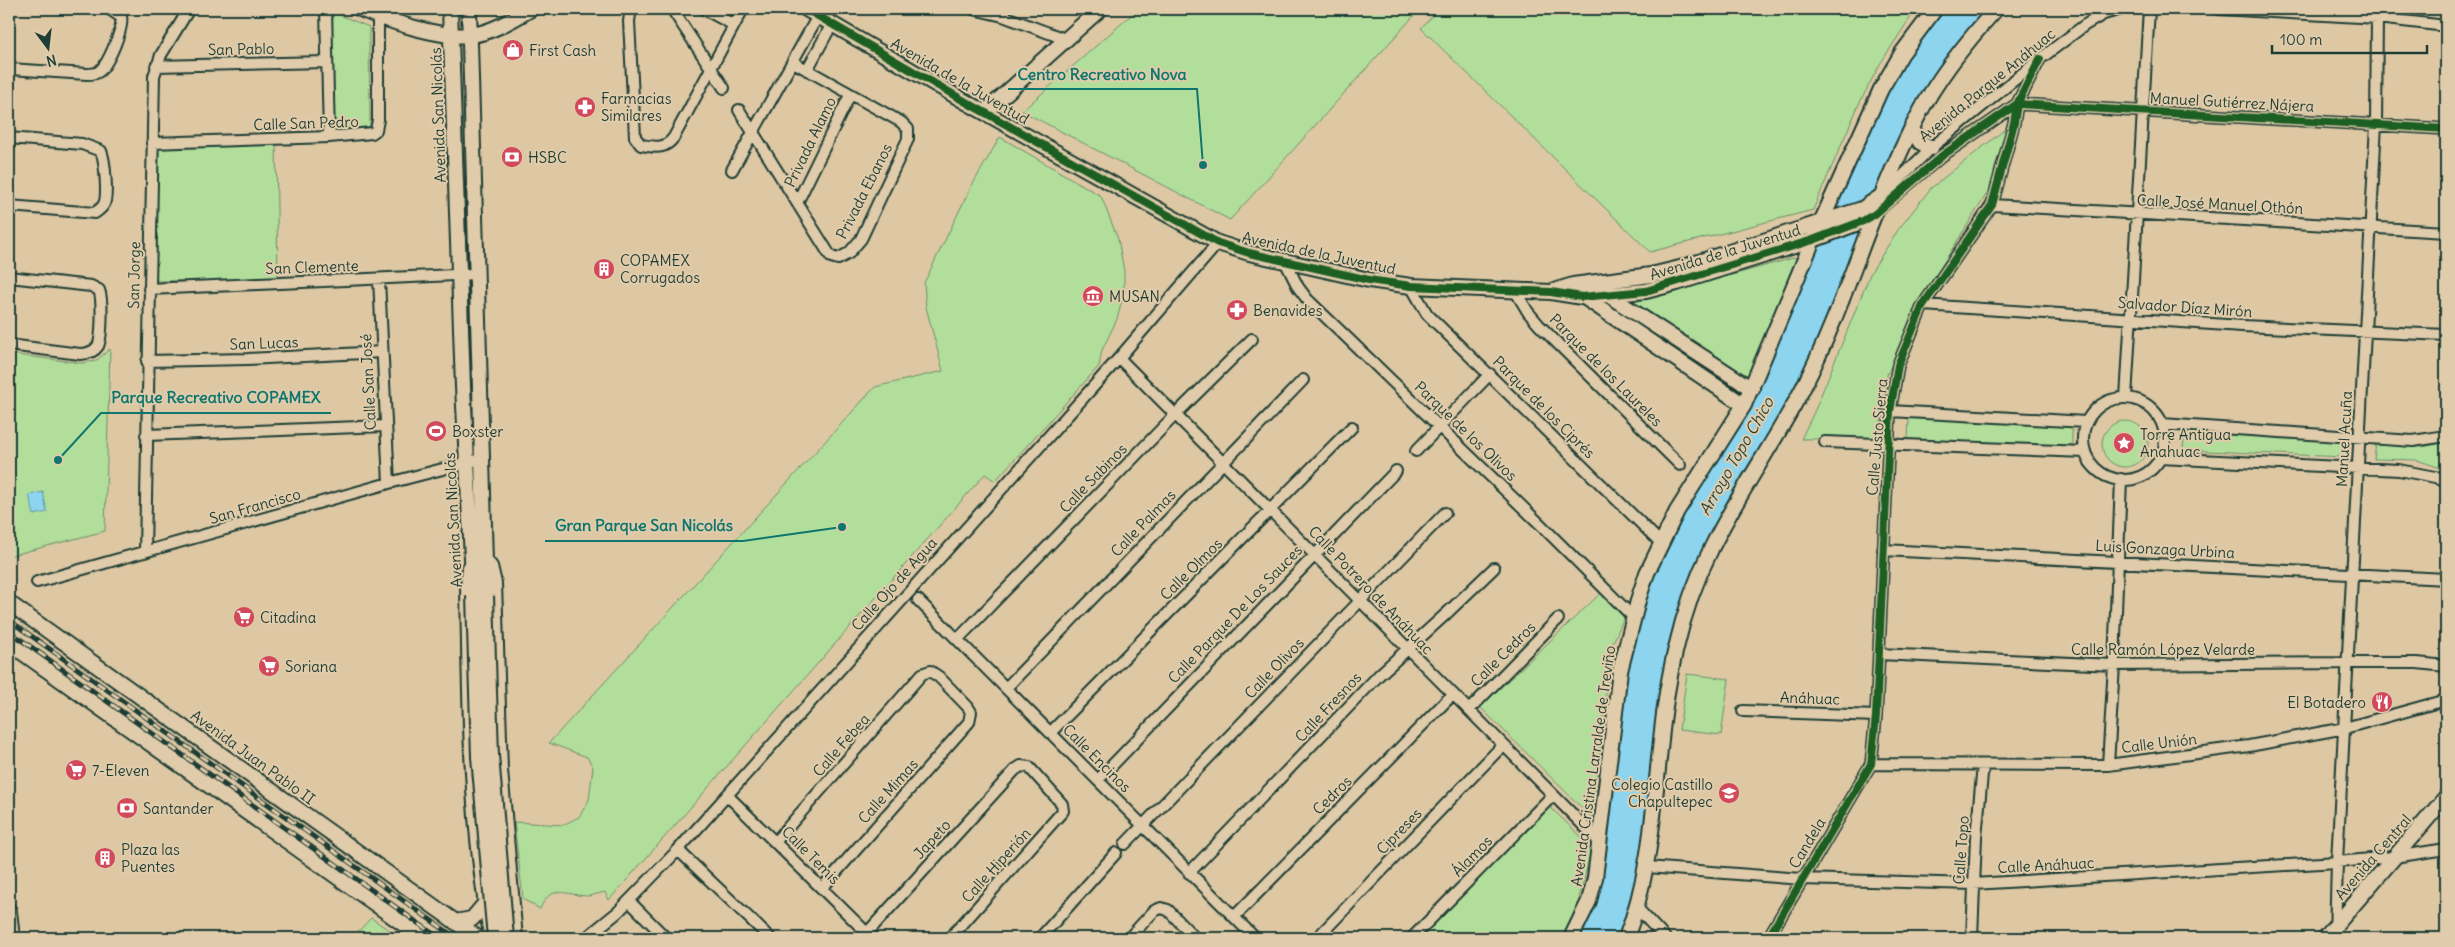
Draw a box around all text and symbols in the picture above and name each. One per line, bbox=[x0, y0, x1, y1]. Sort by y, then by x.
north arrow bbox=[22, 22, 72, 72]
scale bar bbox=[2272, 22, 2428, 54]
street label: Avenida Parque Anáhuac bbox=[1915, 24, 2059, 146]
text: 100 m bbox=[2280, 30, 2322, 49]
street label: Avenida de la Juventud bbox=[887, 34, 1033, 128]
shop icon: First Cash bbox=[501, 38, 525, 62]
street label: San Pablo bbox=[208, 39, 274, 59]
place label: First Cash bbox=[529, 41, 597, 60]
street label: Avenida San Nicolás bbox=[426, 47, 450, 183]
text: N bbox=[44, 51, 58, 71]
callout: Centro Recreativo Nova bbox=[1008, 58, 1197, 89]
text: Centro Recreativo Nova bbox=[1017, 64, 1187, 84]
street label: Manuel Gutiérrez Nájera bbox=[2149, 88, 2315, 116]
place label: Farmacias Similares bbox=[601, 89, 672, 125]
street label: Privada Alamo bbox=[780, 94, 840, 190]
pharmacy icon: Farmacias Similares bbox=[573, 95, 597, 119]
street label: Calle San Pedro bbox=[253, 112, 359, 134]
street label: Privada Ebanos bbox=[832, 140, 896, 242]
bank icon: HSBC bbox=[500, 145, 524, 169]
place label: HSBC bbox=[528, 148, 567, 167]
street label: Calle José Manuel Othón bbox=[2136, 190, 2304, 218]
street label: Avenida de la Juventud bbox=[1647, 220, 1803, 284]
street label: Avenida de la Juventud bbox=[1240, 227, 1398, 279]
street label: San Jorge bbox=[124, 241, 144, 309]
place label: COPAMEX Corrugados bbox=[620, 251, 700, 287]
street label: San Clemente bbox=[265, 256, 359, 278]
building icon: COPAMEX Corrugados bbox=[592, 257, 616, 281]
museum icon: MUSAN bbox=[1081, 284, 1105, 308]
place label: MUSAN bbox=[1109, 287, 1160, 306]
street label: Salvador Díaz Mirón bbox=[2117, 293, 2253, 321]
pharmacy icon: Benavides bbox=[1225, 298, 1249, 322]
place label: Benavides bbox=[1253, 301, 1323, 320]
street label: Parque de los Laureles bbox=[1546, 310, 1666, 430]
street label: San Lucas bbox=[229, 332, 299, 354]
street label: Calle San José bbox=[356, 333, 380, 431]
street label: Parque de los Ciprés bbox=[1489, 352, 1599, 462]
street label: Parque de los Olivos bbox=[1411, 377, 1521, 485]
street label: Calle Justo Sierra bbox=[1862, 377, 1892, 496]
callout: Parque Recreativo COPAMEX bbox=[101, 382, 331, 413]
text: Parque Recreativo COPAMEX bbox=[111, 387, 322, 408]
street label: Manuel Acuña bbox=[2332, 390, 2356, 488]
water label: Arroyo Topo Chico bbox=[1694, 393, 1778, 518]
sports icon: Boxster bbox=[424, 419, 448, 443]
place label: Boxster bbox=[452, 422, 503, 441]
place label: Torre Antigua Anahuac bbox=[2140, 425, 2231, 461]
place icon: Torre Antigua Anahuac bbox=[2112, 431, 2136, 455]
street label: Calle Sabinos bbox=[1055, 439, 1131, 517]
street label: Avenida San Nicolás bbox=[440, 452, 466, 588]
street label: San Francisco bbox=[207, 484, 303, 528]
street label: Calle Palmas bbox=[1106, 485, 1180, 560]
callout: Gran Parque San Nicolás bbox=[545, 510, 743, 541]
text: Gran Parque San Nicolás bbox=[555, 515, 733, 536]
street label: Calle Potrero de Anáhuac bbox=[1305, 522, 1438, 658]
street label: Calle Ojo de Agua bbox=[847, 533, 941, 635]
street label: Calle Olmos bbox=[1156, 534, 1226, 604]
street label: Luis Gonzaga Urbina bbox=[2095, 536, 2236, 562]
street label: Calle Parque De Los Sauces bbox=[1164, 541, 1306, 687]
supermarket icon: Citadina bbox=[232, 605, 256, 629]
place label: Citadina bbox=[260, 608, 317, 627]
street label: Calle Cedros bbox=[1466, 617, 1540, 691]
street label: Calle Olivos bbox=[1240, 633, 1308, 702]
street label: Calle Ramón López Velarde bbox=[2071, 640, 2255, 659]
street label: Avenida Cristina Larralde de Treviño bbox=[1567, 644, 1619, 888]
supermarket icon: Soriana bbox=[257, 654, 281, 678]
place label: Soriana bbox=[285, 657, 338, 676]
street label: Calle Fresnos bbox=[1291, 668, 1365, 746]
street label: Anáhuac bbox=[1780, 687, 1841, 709]
restaurant icon: El Botadero bbox=[2370, 690, 2394, 714]
place label: El Botadero bbox=[2287, 693, 2366, 712]
street label: Avenida Juan Pablo II bbox=[187, 706, 319, 808]
street label: Calle Febea bbox=[808, 709, 874, 780]
street label: Calle Encinos bbox=[1059, 720, 1135, 796]
street label: Calle Unión bbox=[2120, 729, 2198, 757]
street label: Calle Mimas bbox=[854, 755, 922, 827]
supermarket icon: 7-Eleven bbox=[64, 758, 88, 782]
place label: 7-Eleven bbox=[92, 761, 150, 780]
street label: Cedros bbox=[1308, 771, 1356, 819]
place label: Colegio Castillo Chapultepec bbox=[1611, 775, 1713, 811]
school or university icon: Colegio Castillo Chapultepec bbox=[1717, 781, 1741, 805]
bank icon: Santander bbox=[115, 796, 139, 820]
place label: Santander bbox=[143, 799, 214, 818]
street label: Cipreses bbox=[1372, 804, 1426, 858]
street label: Avenida Central bbox=[2331, 810, 2415, 904]
street label: Candela bbox=[1784, 814, 1830, 872]
street label: Japeto bbox=[909, 815, 955, 863]
street label: Calle Topo bbox=[1949, 815, 1973, 885]
street label: Calle Temis bbox=[778, 822, 844, 888]
street label: Calle Hiperión bbox=[957, 823, 1035, 906]
street label: Álamos bbox=[1448, 831, 1496, 881]
place label: Plaza las Puentes bbox=[121, 840, 180, 876]
building icon: Plaza las Puentes bbox=[93, 846, 117, 870]
street label: Calle Anáhuac bbox=[1997, 853, 2095, 877]

